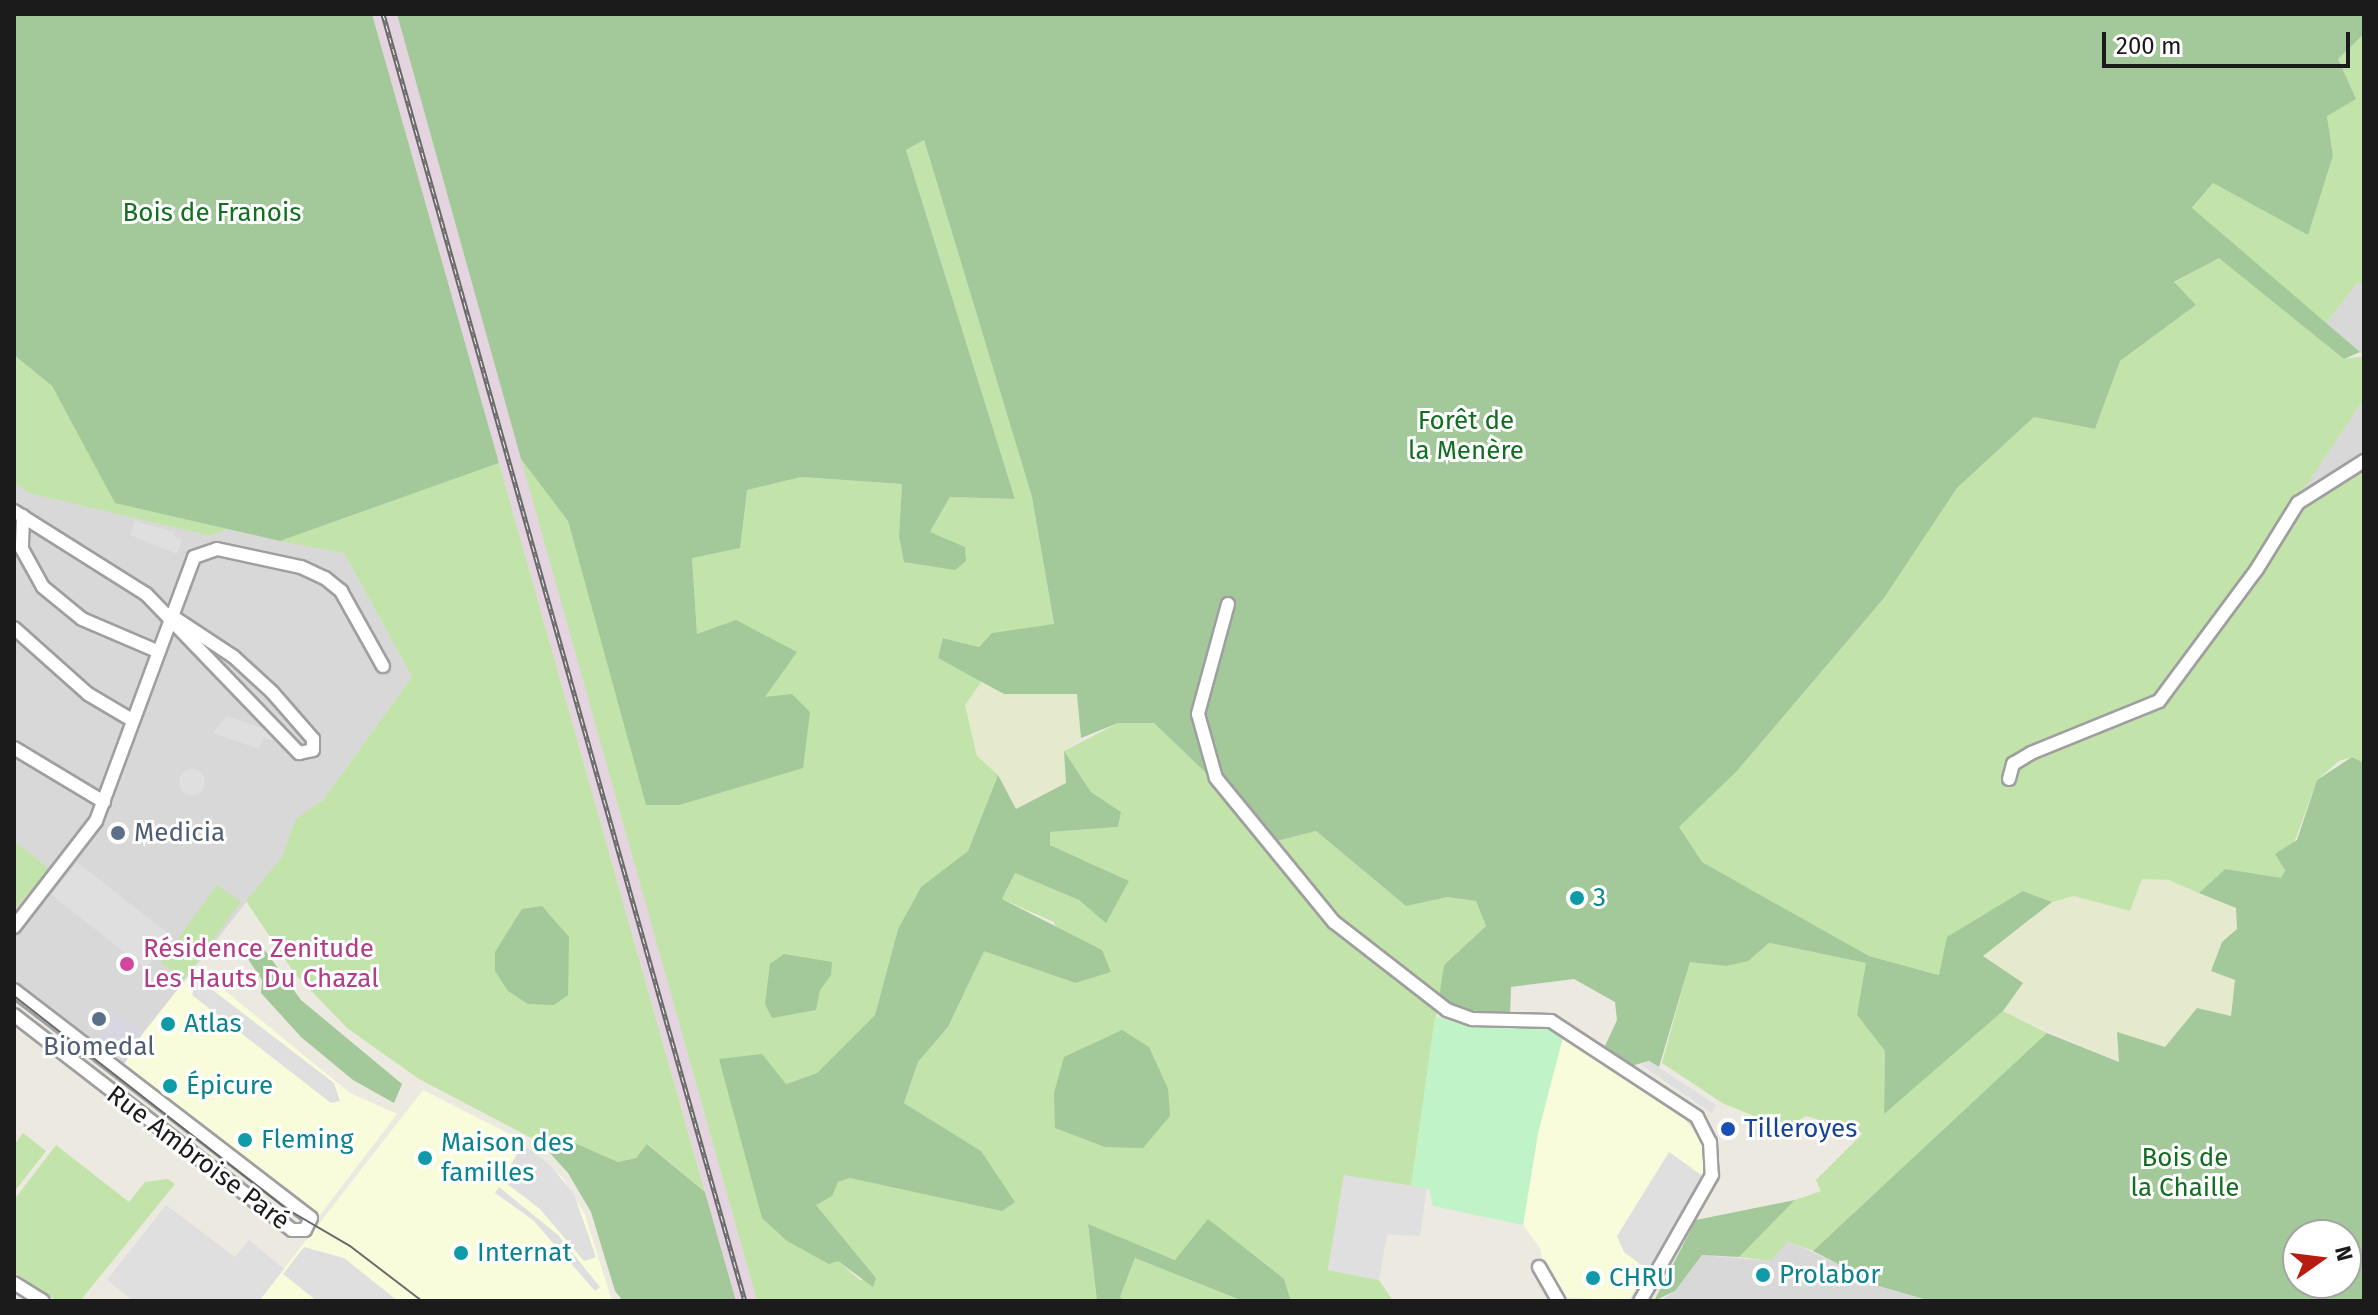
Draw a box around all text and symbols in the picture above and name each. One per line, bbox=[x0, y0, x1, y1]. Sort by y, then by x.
scale bar bbox=[2106, 16, 2354, 66]
text: 200 m bbox=[2116, 32, 2182, 60]
park label: Bois de Franois bbox=[123, 197, 301, 229]
park label: Forêt de la Menère bbox=[1408, 405, 1524, 466]
place label: Medicia bbox=[134, 817, 225, 849]
marker: Medicia bbox=[109, 824, 127, 842]
place label: 3 bbox=[1593, 882, 1606, 914]
marker: 3 bbox=[1568, 889, 1586, 907]
place label: Résidence Zenitude Les Hauts Du Chazal bbox=[143, 933, 379, 994]
marker: Résidence Zenitude Les Hauts Du Chazal bbox=[118, 955, 136, 973]
place label: Atlas bbox=[184, 1008, 242, 1040]
marker: Biomedal bbox=[90, 1010, 108, 1028]
marker: Atlas bbox=[159, 1015, 177, 1033]
place label: Biomedal bbox=[43, 1031, 155, 1063]
place label: Épicure bbox=[186, 1070, 273, 1102]
marker: Épicure bbox=[161, 1077, 179, 1095]
street label: Rue Ambroise Paré bbox=[100, 1079, 296, 1237]
place label: Tilleroyes bbox=[1744, 1113, 1857, 1145]
marker: Tilleroyes bbox=[1719, 1120, 1737, 1138]
place label: Fleming bbox=[261, 1124, 354, 1156]
place label: Maison des familles bbox=[441, 1127, 574, 1188]
marker: Fleming bbox=[236, 1131, 254, 1149]
park label: Bois de la Chaille bbox=[2131, 1142, 2239, 1204]
marker: Maison des familles bbox=[416, 1149, 434, 1167]
north arrow bbox=[2282, 1219, 2362, 1299]
place label: Internat bbox=[477, 1237, 572, 1269]
text: N bbox=[2329, 1243, 2359, 1264]
marker: Internat bbox=[452, 1244, 470, 1262]
place label: Prolabor bbox=[1779, 1259, 1880, 1291]
place label: CHRU bbox=[1609, 1262, 1674, 1294]
marker: Prolabor bbox=[1754, 1266, 1772, 1284]
marker: CHRU bbox=[1584, 1269, 1602, 1287]

